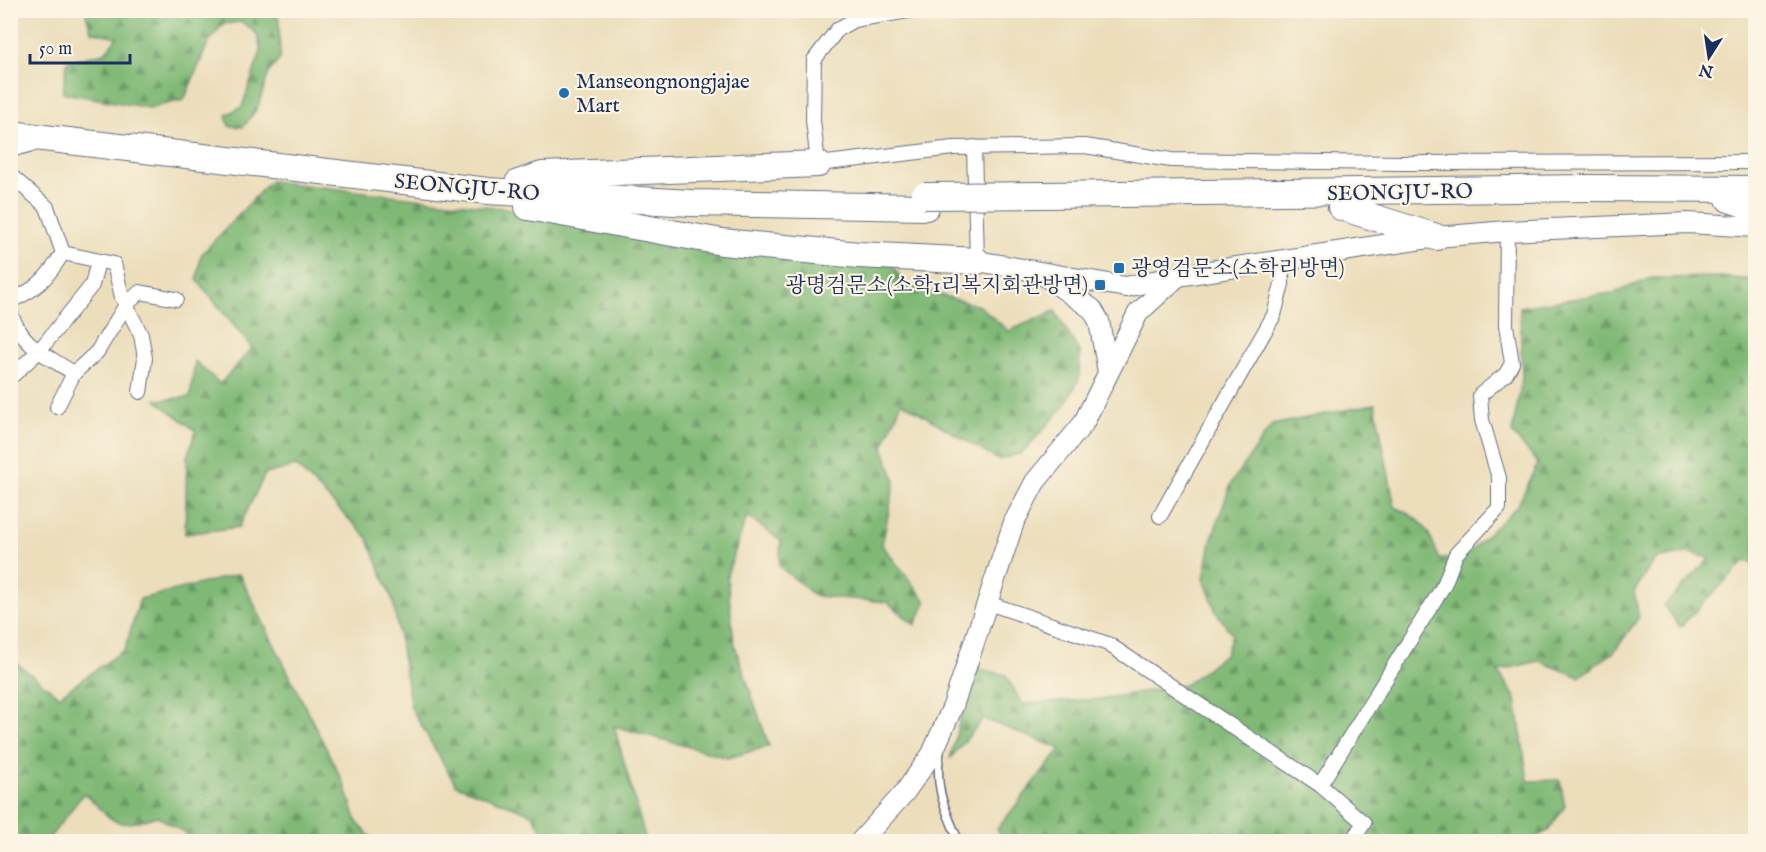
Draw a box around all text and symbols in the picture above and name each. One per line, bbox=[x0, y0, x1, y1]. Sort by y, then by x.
scale bar bbox=[30, 27, 130, 65]
north arrow bbox=[1679, 27, 1739, 87]
text: 50 m bbox=[39, 38, 72, 61]
text: N bbox=[1697, 58, 1716, 81]
place label: Manseongnongjajae Mart bbox=[576, 69, 750, 120]
marker: Manseongnongjajae Mart bbox=[557, 86, 571, 100]
street label: SEONGJU-RO bbox=[393, 169, 541, 208]
street label: SEONGJU-RO bbox=[1327, 179, 1473, 208]
place label: 광영검문소(소학리방면) bbox=[1131, 256, 1345, 283]
marker: 광영검문소(소학리방면) bbox=[1112, 261, 1126, 275]
place label: 광명검문소(소학1리복지회관방면) bbox=[785, 273, 1088, 300]
marker: 광명검문소(소학1리복지회관방면) bbox=[1093, 278, 1107, 292]

